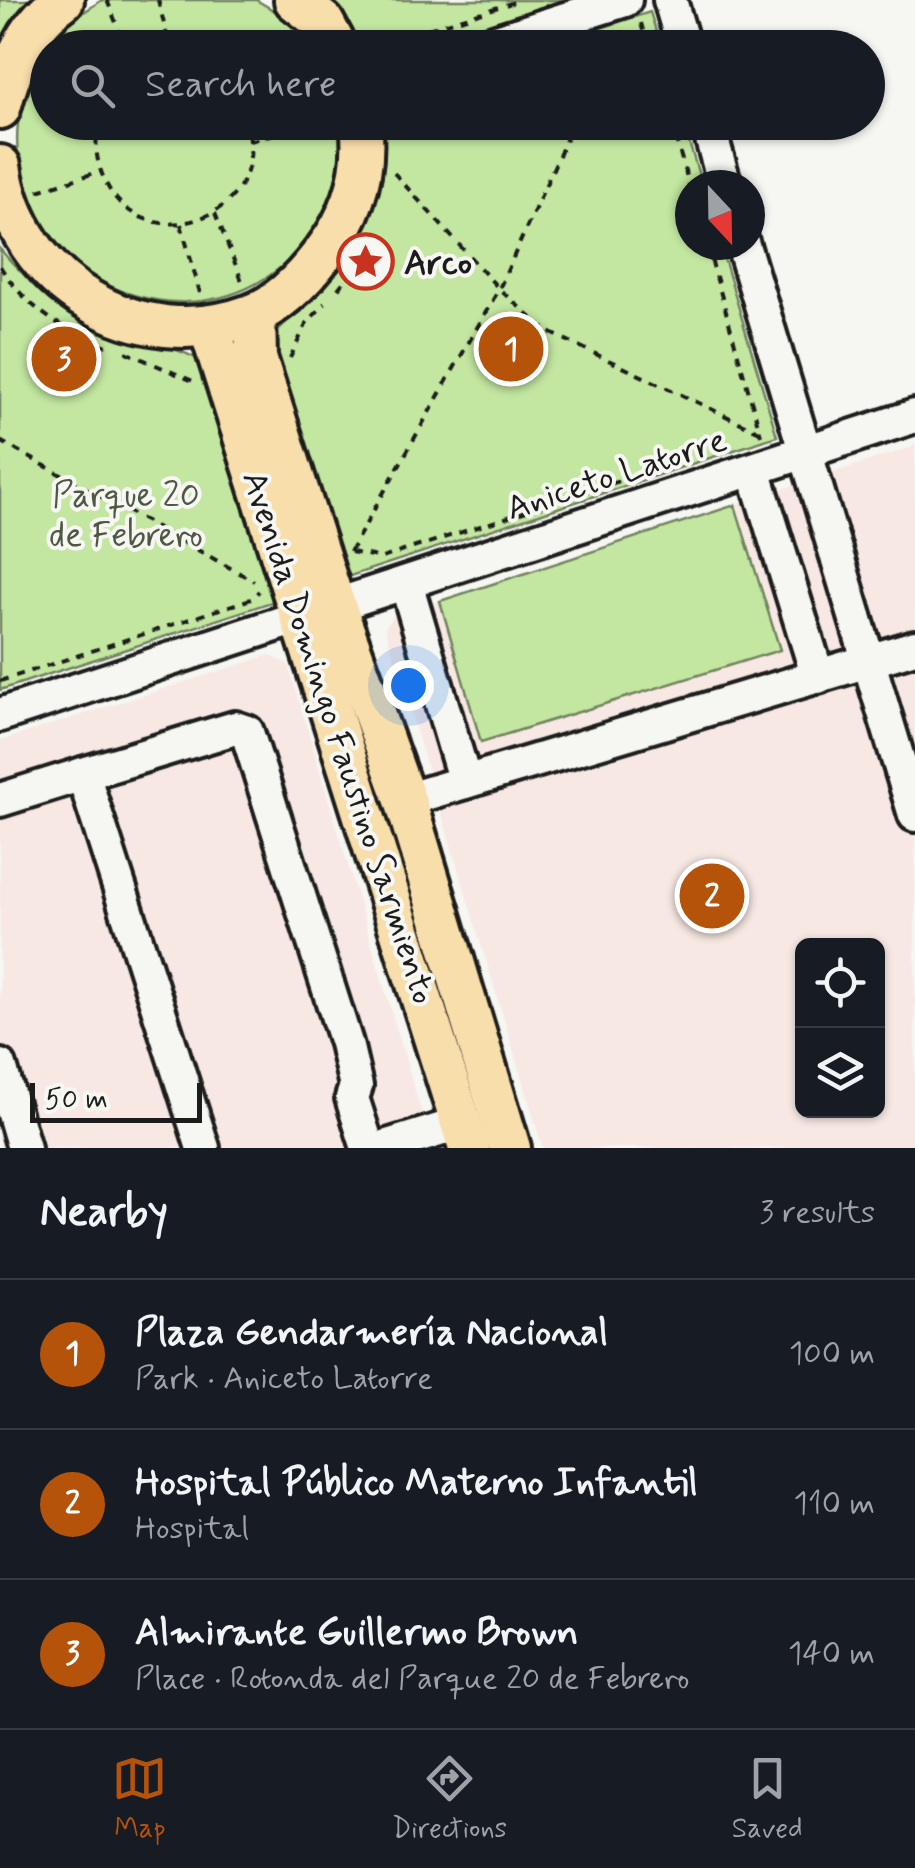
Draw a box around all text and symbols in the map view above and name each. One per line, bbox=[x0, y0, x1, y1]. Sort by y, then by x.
search box bbox=[30, 30, 885, 140]
icon: search bbox=[65, 58, 120, 113]
text: Search here bbox=[145, 61, 336, 110]
north arrow bbox=[675, 170, 765, 260]
place icon: Arco bbox=[335, 232, 395, 292]
place label: Arco bbox=[404, 241, 472, 287]
pin: 1 bbox=[478, 312, 544, 386]
pin: 3 bbox=[32, 322, 96, 396]
street label: Aniceto Latorre bbox=[501, 418, 733, 532]
street label: Avenida Domingo Faustino Sarmiento bbox=[230, 465, 446, 1010]
park label: Parque 20 de Febrero bbox=[49, 473, 203, 559]
your location bbox=[383, 660, 434, 711]
pin: 2 bbox=[680, 858, 744, 934]
map controls bbox=[795, 938, 885, 1118]
button: locate bbox=[795, 938, 885, 1028]
button: layers bbox=[795, 1028, 885, 1118]
scale bar bbox=[30, 1078, 202, 1122]
text: 50 m bbox=[45, 1082, 108, 1119]
text: Nearby bbox=[40, 1186, 168, 1241]
text: 3 results bbox=[759, 1192, 875, 1234]
text: Plaza Gendarmería Nacional bbox=[135, 1309, 608, 1358]
text: 1 bbox=[65, 1333, 80, 1375]
text: 100 m bbox=[789, 1333, 875, 1375]
text: Park · Aniceto Latorre bbox=[135, 1358, 433, 1400]
text: Hospital Público Materno Infantil bbox=[135, 1459, 698, 1508]
text: 2 bbox=[65, 1483, 80, 1525]
text: 110 m bbox=[794, 1483, 875, 1525]
text: Hospital bbox=[135, 1508, 249, 1550]
text: Almirante Guillermo Brown bbox=[135, 1609, 578, 1658]
text: 3 bbox=[65, 1633, 80, 1675]
text: 140 m bbox=[788, 1633, 875, 1675]
text: Place · Rotonda del Parque 20 de Febrero bbox=[135, 1658, 690, 1700]
tab: Map bbox=[112, 1751, 167, 1848]
tab: Directions bbox=[392, 1751, 507, 1848]
tab: Saved bbox=[732, 1751, 803, 1848]

